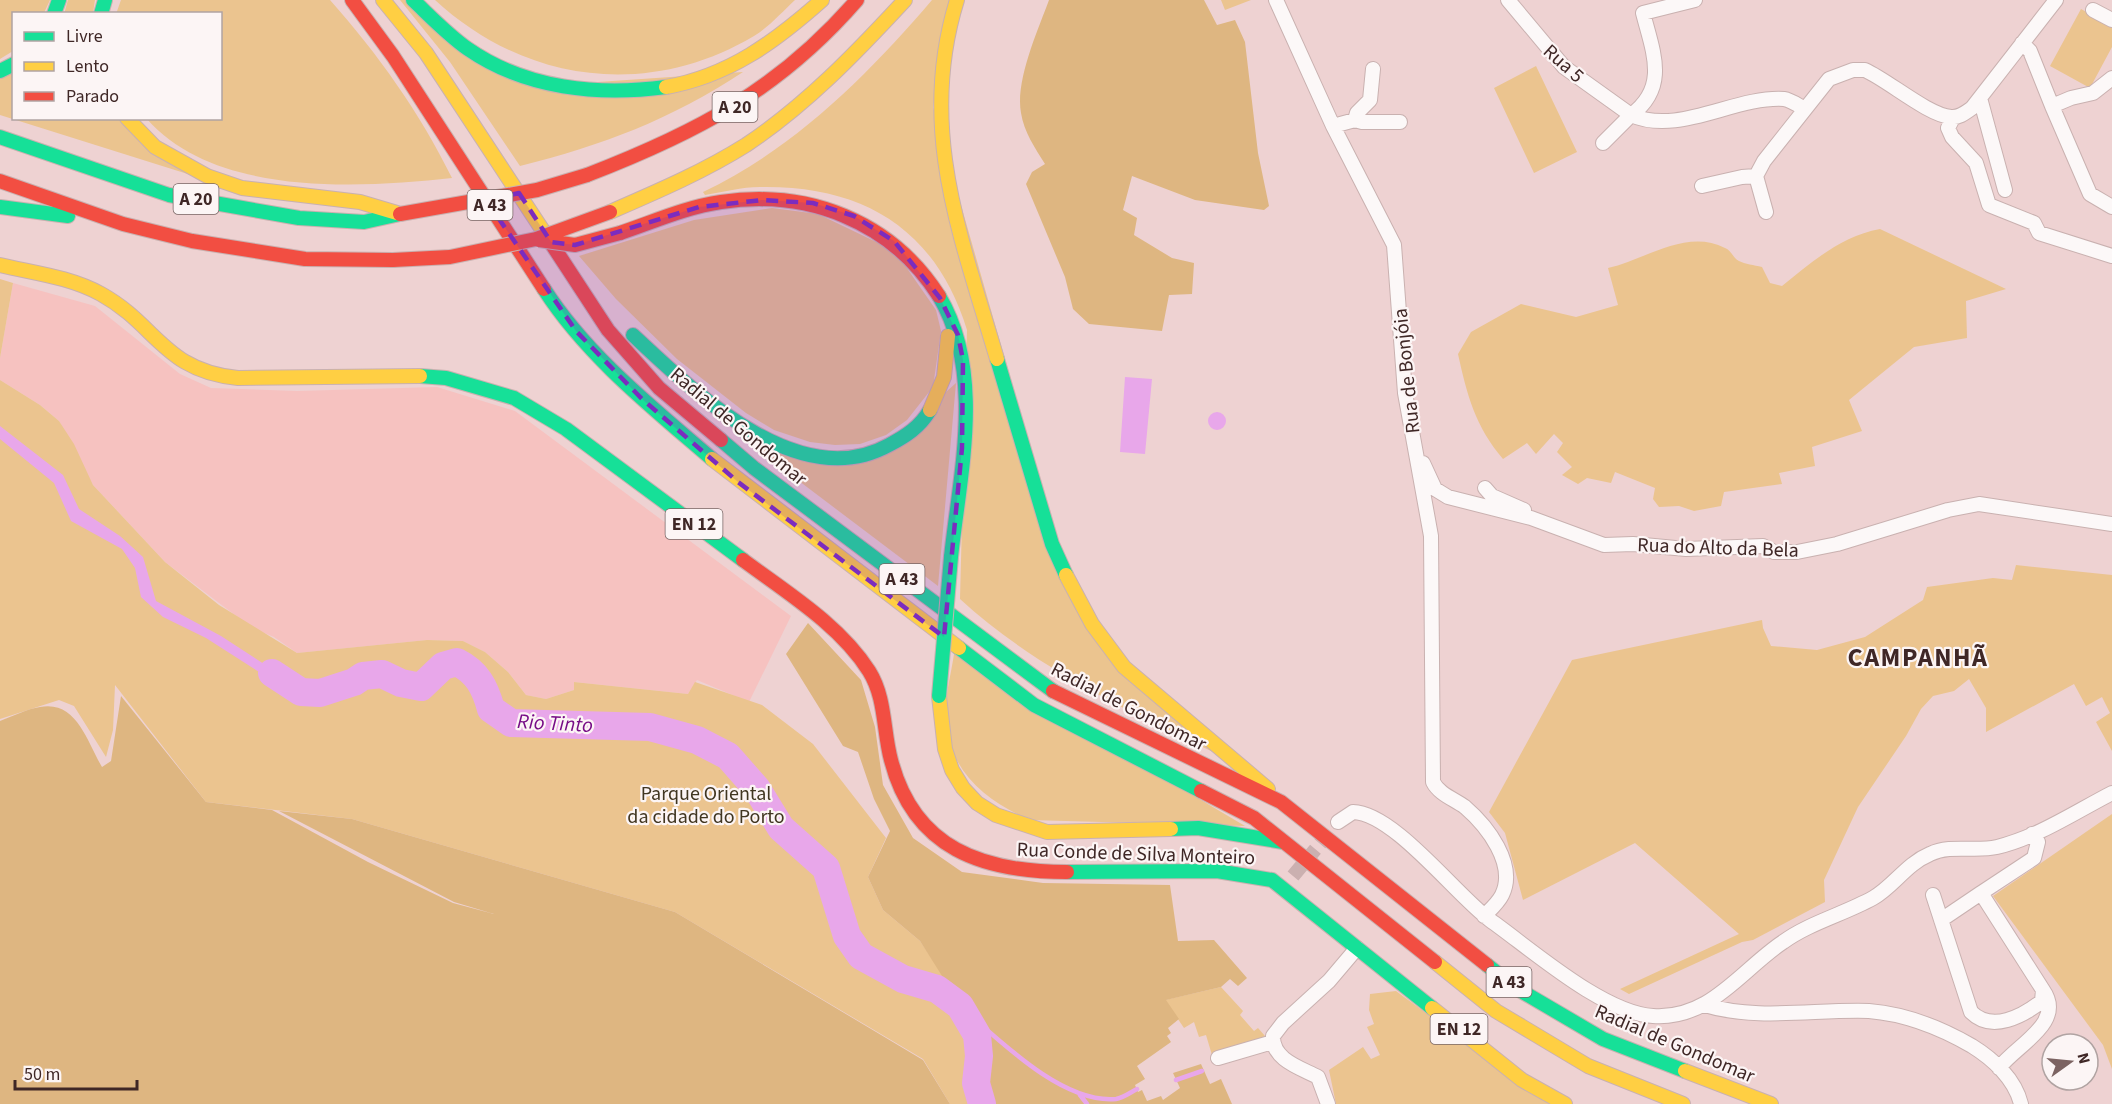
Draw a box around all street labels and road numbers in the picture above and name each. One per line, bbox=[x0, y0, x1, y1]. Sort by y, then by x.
street label: Rua 5 bbox=[1537, 38, 1590, 90]
road number: A 20 bbox=[712, 92, 758, 122]
road number: A 20 bbox=[174, 184, 218, 214]
road number: A 43 bbox=[468, 190, 512, 220]
street label: Rua de Bonjóia bbox=[1387, 307, 1427, 435]
street label: Radial de Gondomar bbox=[664, 361, 813, 493]
road number: EN 12 bbox=[666, 509, 722, 539]
street label: Rua do Alto da Bela bbox=[1637, 531, 1799, 565]
road number: A 43 bbox=[880, 564, 924, 594]
street label: Radial de Gondomar bbox=[1046, 656, 1211, 758]
street label: Rua Conde de Silva Monteiro bbox=[1016, 836, 1256, 872]
road number: A 43 bbox=[1486, 967, 1532, 997]
street label: Radial de Gondomar bbox=[1590, 998, 1759, 1090]
road number: EN 12 bbox=[1430, 1014, 1488, 1044]

